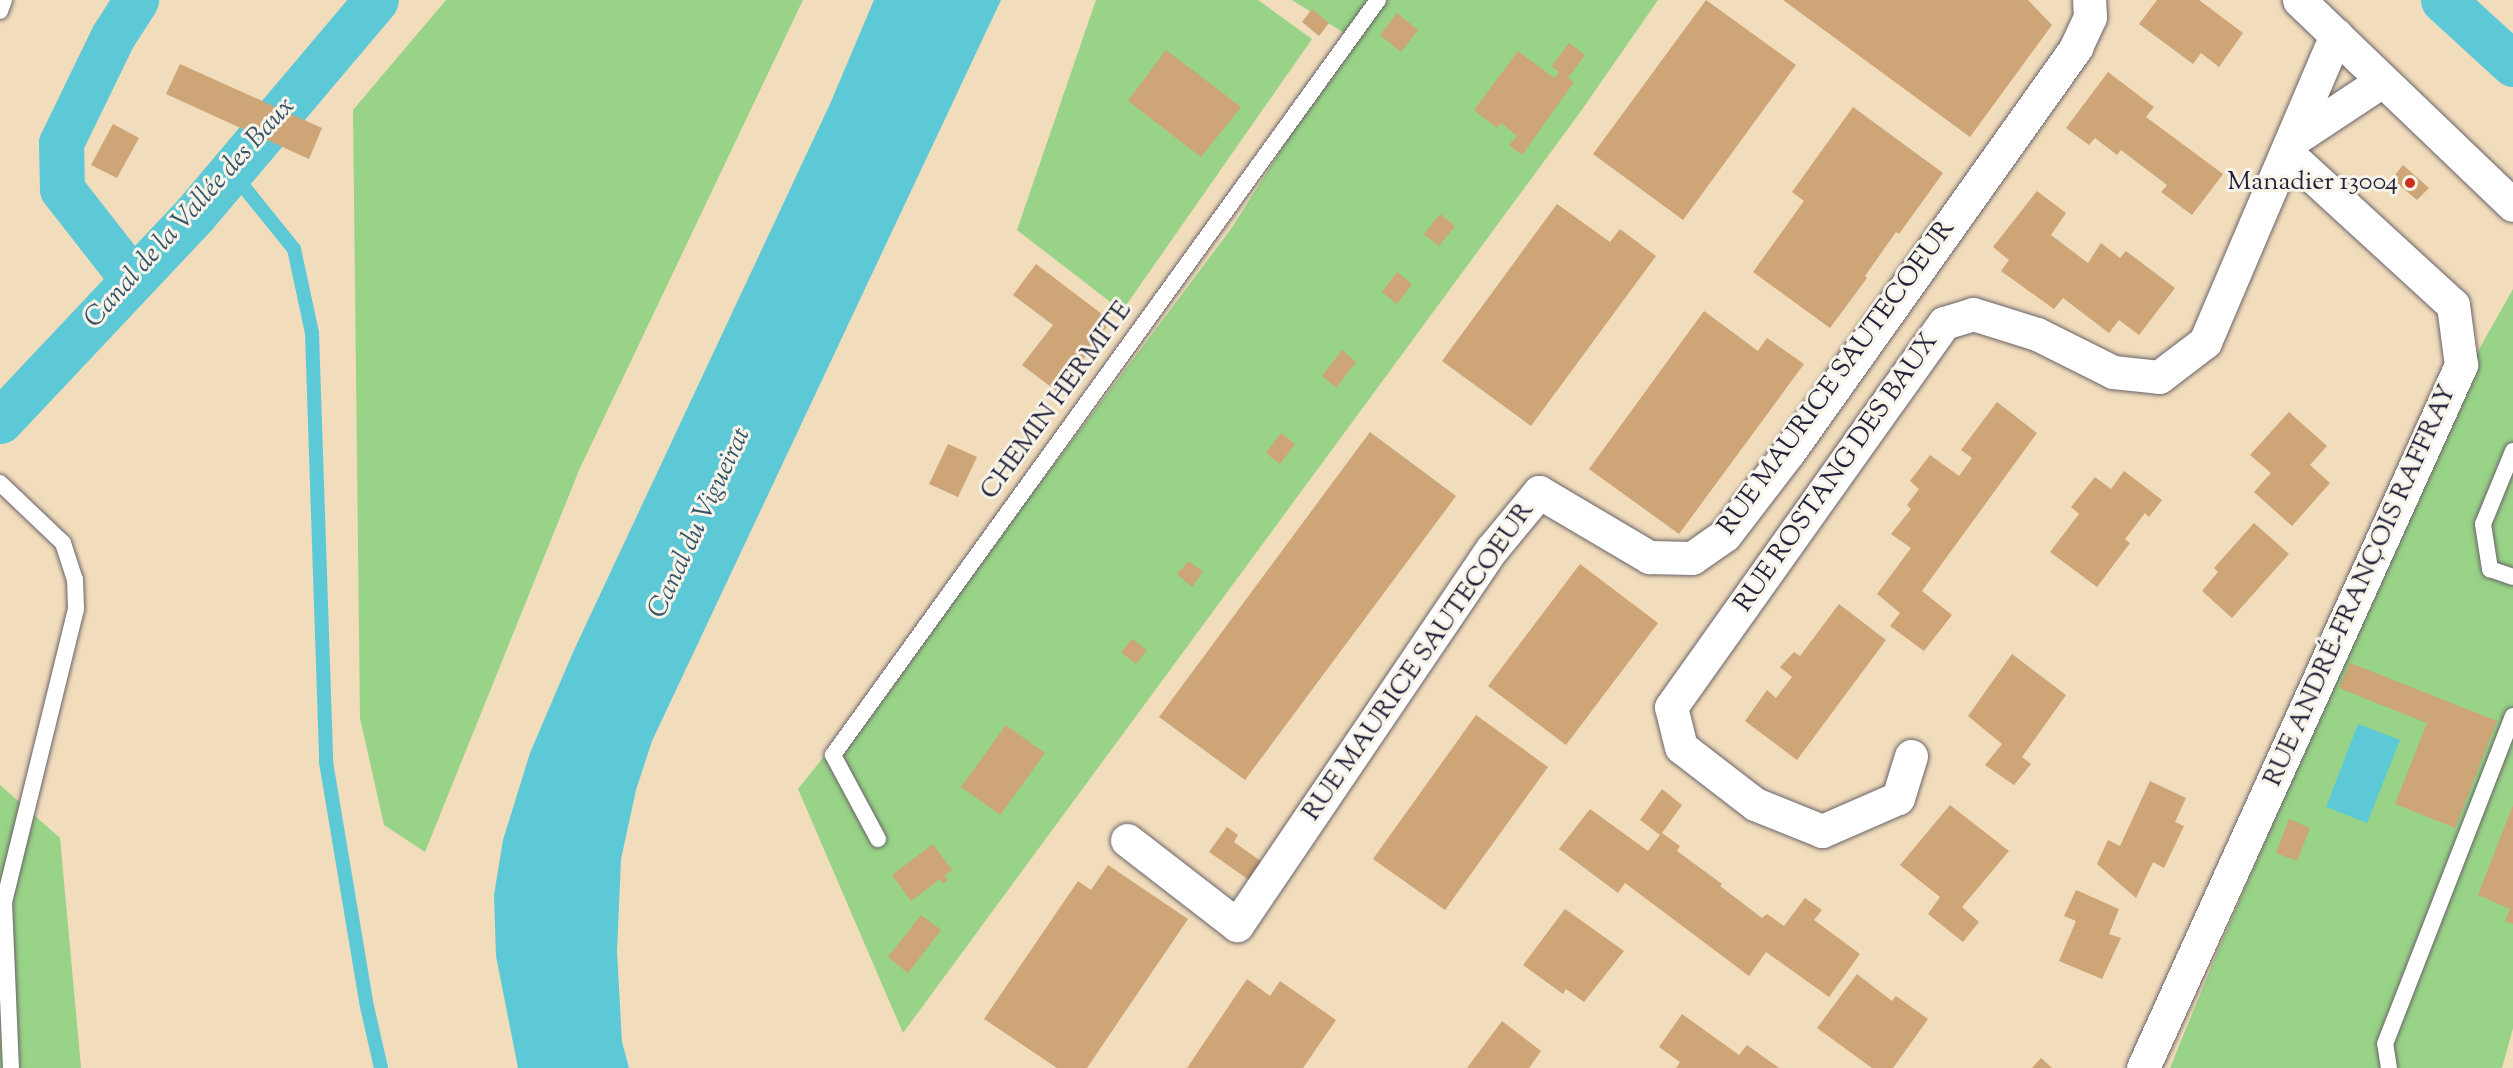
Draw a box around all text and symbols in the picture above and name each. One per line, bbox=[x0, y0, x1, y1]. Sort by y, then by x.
water label: Canal de la Vallée des Baux bbox=[78, 91, 302, 335]
place label: Manadier 13004 bbox=[2227, 167, 2398, 199]
marker: Manadier 13004 bbox=[2403, 176, 2417, 190]
street label: RUE MAURICE SAUTECOEUR bbox=[1712, 214, 1962, 542]
street label: CHEMIN HERMITE bbox=[975, 296, 1139, 506]
street label: RUE ROSTANG DES BAUX bbox=[1729, 328, 1945, 618]
street label: RUE ANDRÉ-FRANÇOIS RAFFRAY bbox=[2258, 381, 2464, 791]
water label: Canal du Vigueirat bbox=[642, 423, 758, 623]
street label: RUE MAURICE SAUTECOEUR bbox=[1297, 497, 1541, 827]

